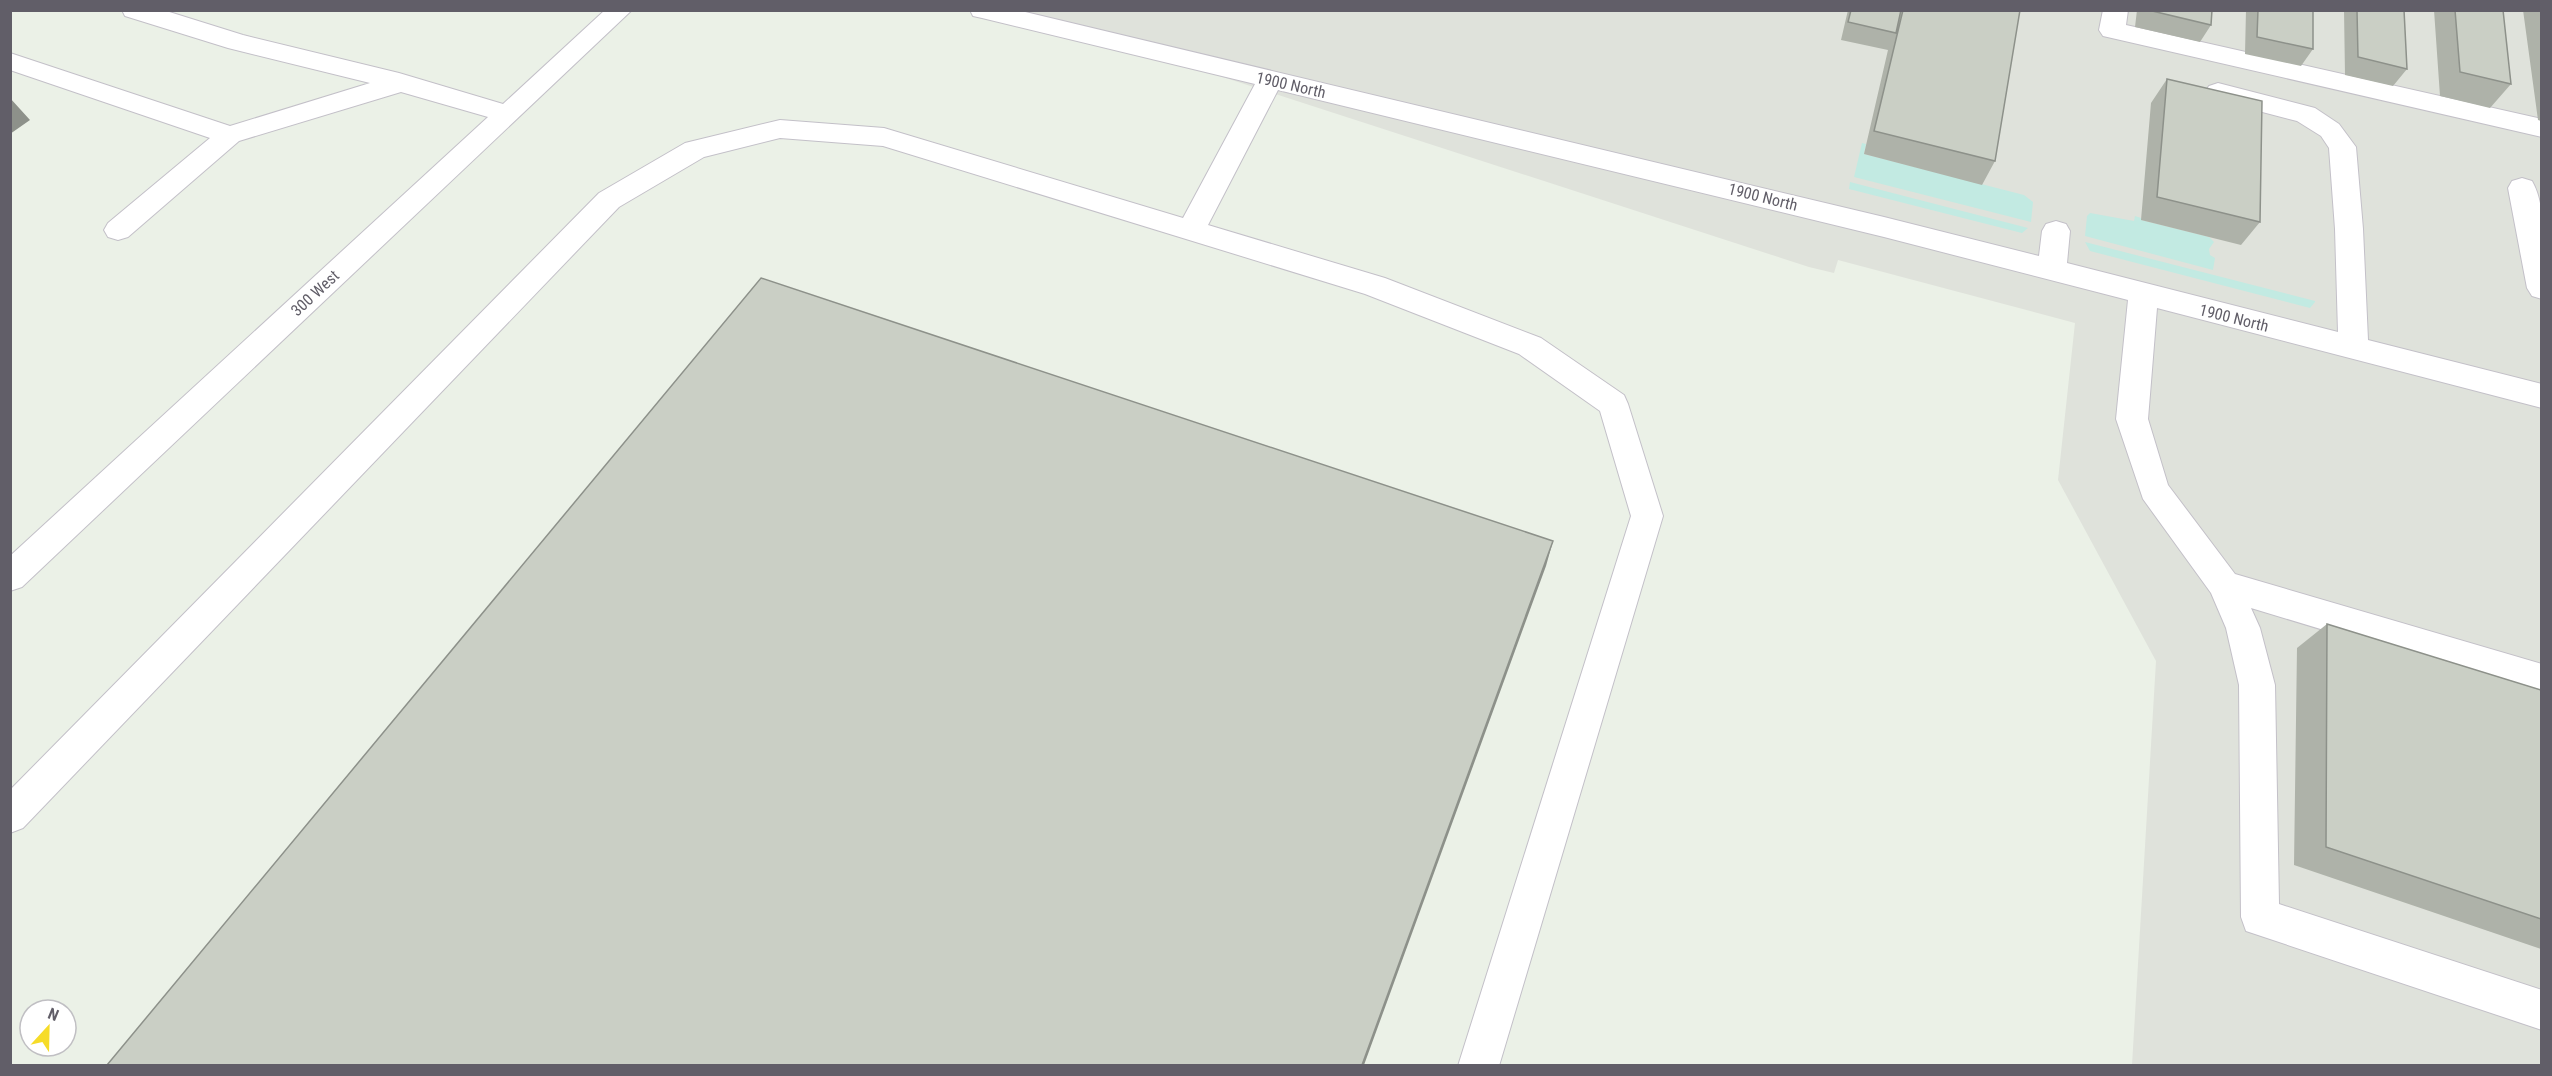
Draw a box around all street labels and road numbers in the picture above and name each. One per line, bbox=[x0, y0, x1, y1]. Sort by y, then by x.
street label: 1900 North bbox=[1254, 68, 1328, 102]
street label: 1900 North bbox=[1726, 179, 1800, 215]
street label: 300 West bbox=[287, 266, 343, 320]
street label: 1900 North bbox=[2197, 300, 2271, 336]

